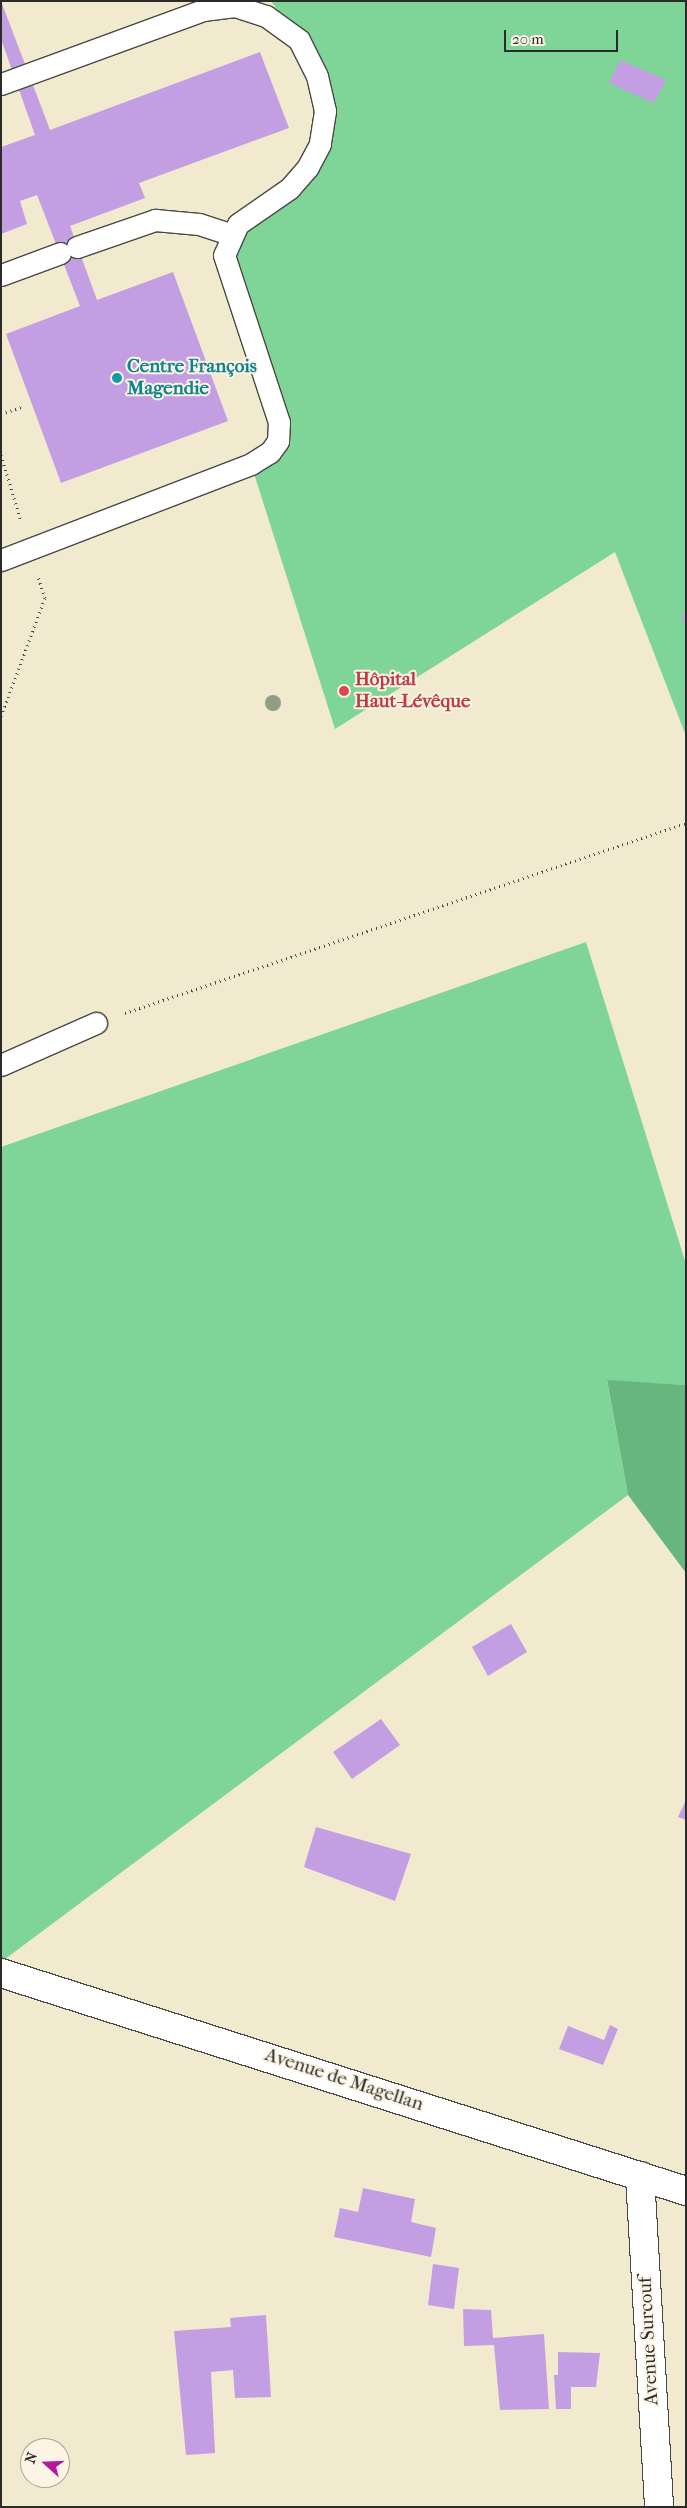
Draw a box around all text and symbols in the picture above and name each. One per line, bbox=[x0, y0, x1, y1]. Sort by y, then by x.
scale bar bbox=[507, 20, 621, 52]
text: 20 m bbox=[512, 30, 544, 48]
place label: Centre François Magendie bbox=[127, 356, 257, 400]
marker: Centre François Magendie bbox=[111, 372, 123, 384]
place label: Hôpital Haut-Lévêque bbox=[355, 669, 470, 713]
marker: Hôpital Haut-Lévêque bbox=[337, 684, 351, 698]
street label: Avenue de Magellan bbox=[262, 2044, 426, 2116]
street label: Avenue Surcouf bbox=[634, 2276, 664, 2406]
north arrow bbox=[20, 2438, 70, 2488]
text: N bbox=[22, 2450, 41, 2466]

